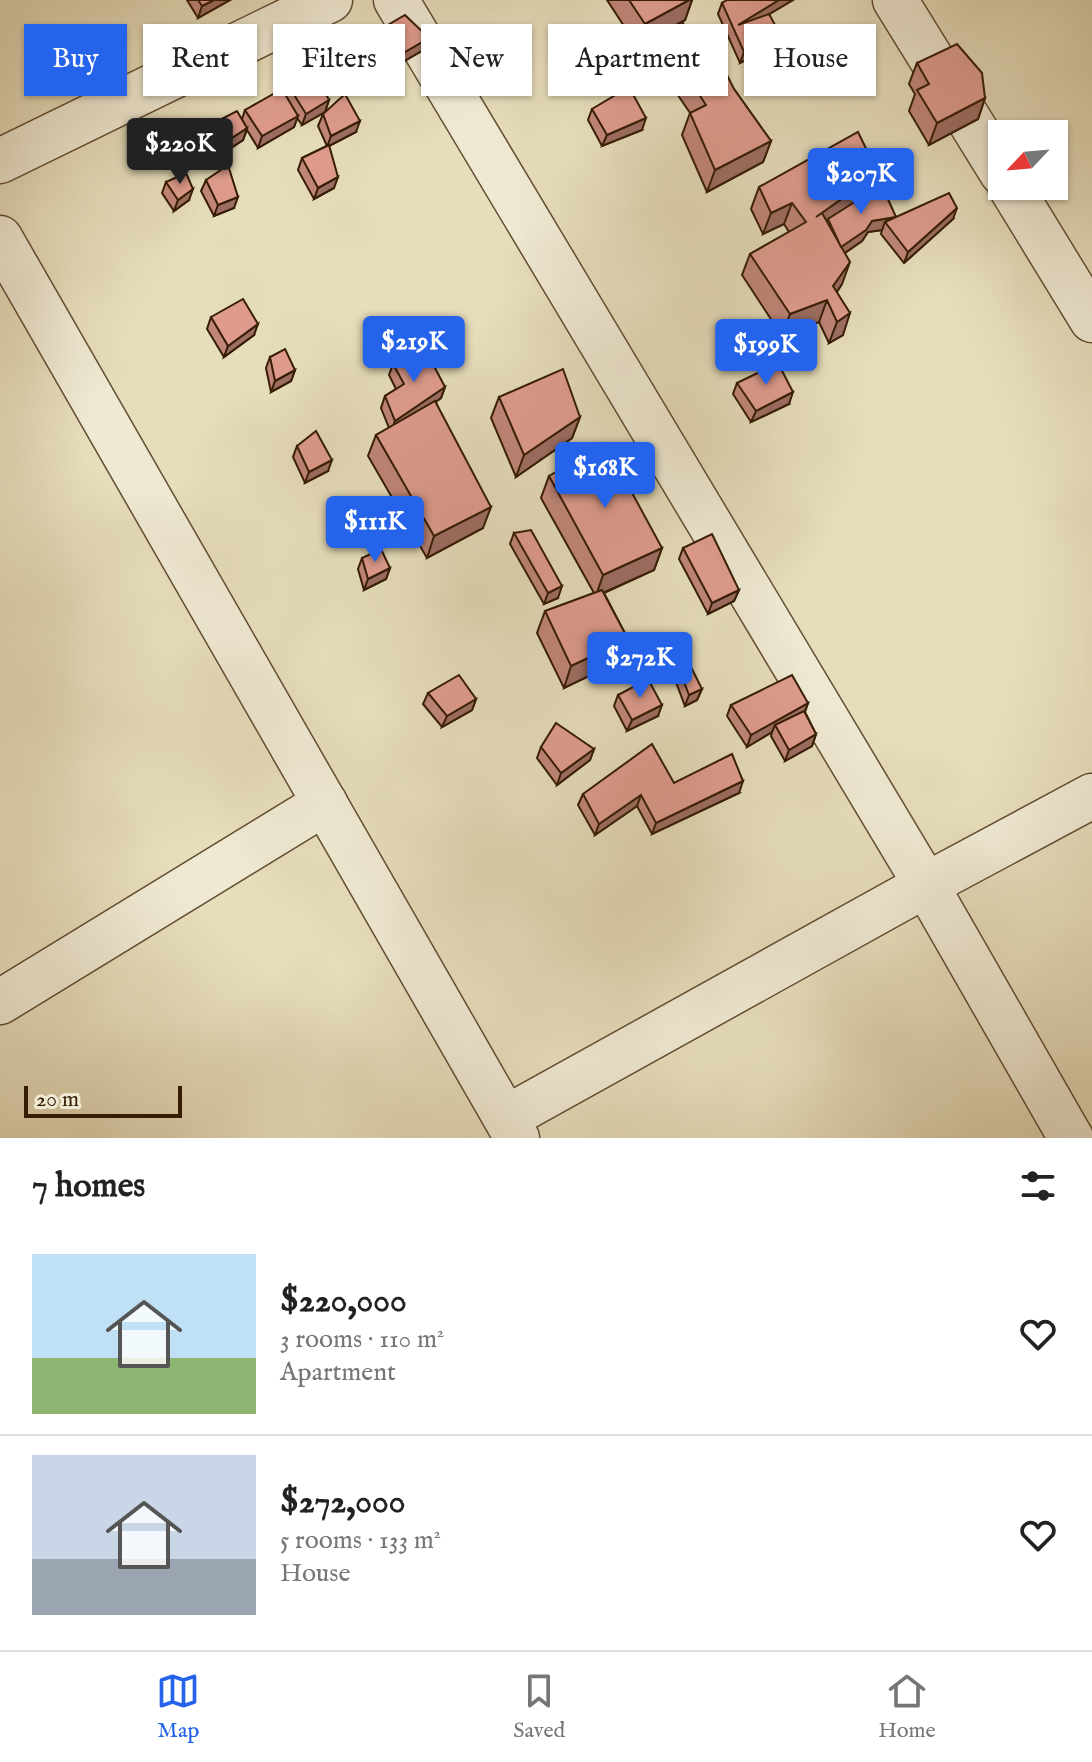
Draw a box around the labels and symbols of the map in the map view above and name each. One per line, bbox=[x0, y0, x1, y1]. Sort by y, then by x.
pin: $220K bbox=[124, 118, 236, 186]
north arrow bbox=[988, 120, 1068, 200]
pin: $207K bbox=[805, 148, 917, 216]
pin: $219K bbox=[358, 316, 470, 384]
pin: $199K bbox=[710, 319, 822, 387]
pin: $168K bbox=[549, 442, 661, 510]
pin: $111K bbox=[319, 496, 431, 564]
pin: $272K bbox=[584, 632, 696, 700]
scale bar bbox=[24, 1082, 182, 1118]

